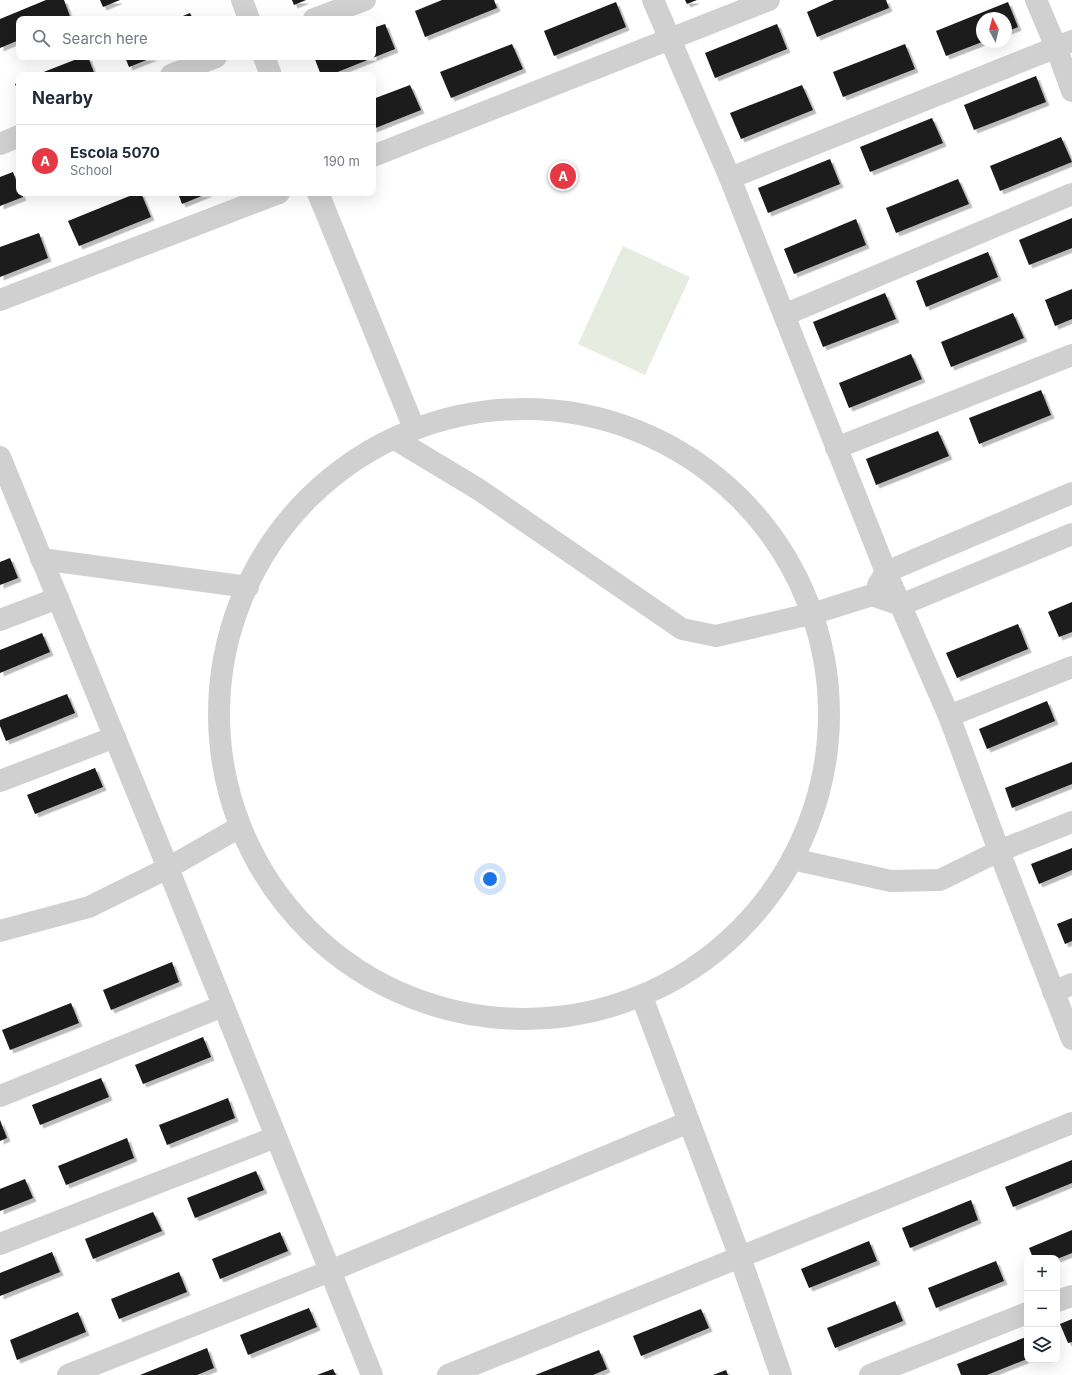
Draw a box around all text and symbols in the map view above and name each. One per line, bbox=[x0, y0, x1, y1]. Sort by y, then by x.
north arrow bbox=[976, 12, 1012, 48]
search box bbox=[16, 16, 376, 60]
icon: search bbox=[30, 27, 52, 49]
text: Search here bbox=[62, 29, 148, 48]
text: Nearby bbox=[32, 88, 93, 108]
text: Escola 5070 bbox=[70, 143, 160, 162]
text: A bbox=[40, 153, 50, 169]
text: 190 m bbox=[323, 153, 360, 169]
pin: A bbox=[550, 161, 576, 191]
text: School bbox=[70, 162, 112, 178]
your location bbox=[480, 869, 500, 889]
map controls bbox=[1024, 1255, 1060, 1363]
button: + bbox=[1024, 1255, 1060, 1291]
button: − bbox=[1024, 1291, 1060, 1327]
button: layers bbox=[1024, 1327, 1060, 1363]

